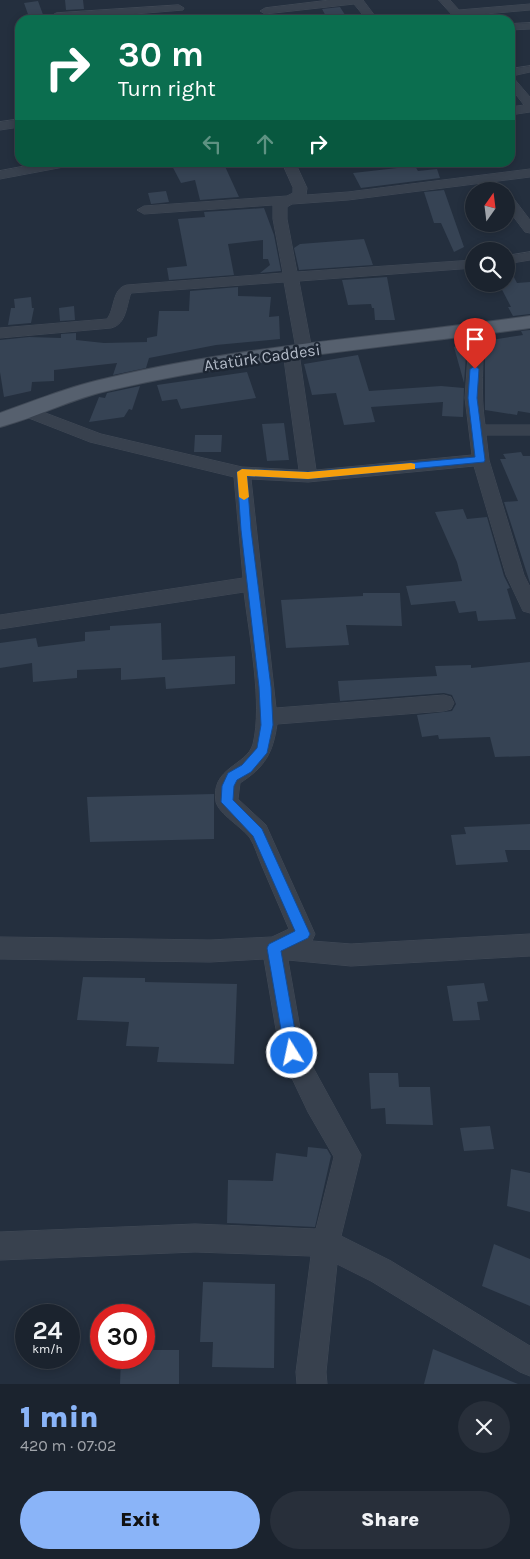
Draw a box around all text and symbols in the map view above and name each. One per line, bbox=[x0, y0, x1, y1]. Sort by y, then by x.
text: 30 m bbox=[118, 34, 204, 75]
icon: right bbox=[35, 35, 100, 100]
text: Turn right bbox=[118, 76, 216, 102]
icon: left bbox=[198, 130, 226, 158]
icon: ahead bbox=[251, 130, 279, 158]
icon: right bbox=[304, 130, 332, 158]
north arrow bbox=[465, 182, 515, 232]
map controls bbox=[465, 182, 515, 292]
button: search bbox=[465, 242, 515, 292]
pin bbox=[454, 318, 496, 369]
icon: arrive bbox=[461, 325, 489, 353]
street label: Atatürk Caddesi bbox=[203, 340, 321, 375]
position arrow bbox=[265, 1026, 317, 1078]
speed limit sign: 30 bbox=[90, 1304, 155, 1369]
text: 24 bbox=[32, 1316, 63, 1345]
text: km/h bbox=[32, 1342, 63, 1356]
text: 1 min bbox=[20, 1399, 99, 1435]
button: close bbox=[458, 1401, 510, 1453]
text: 420 m · 07:02 bbox=[20, 1436, 116, 1455]
button: Exit bbox=[20, 1491, 260, 1549]
button: Share bbox=[270, 1491, 510, 1549]

